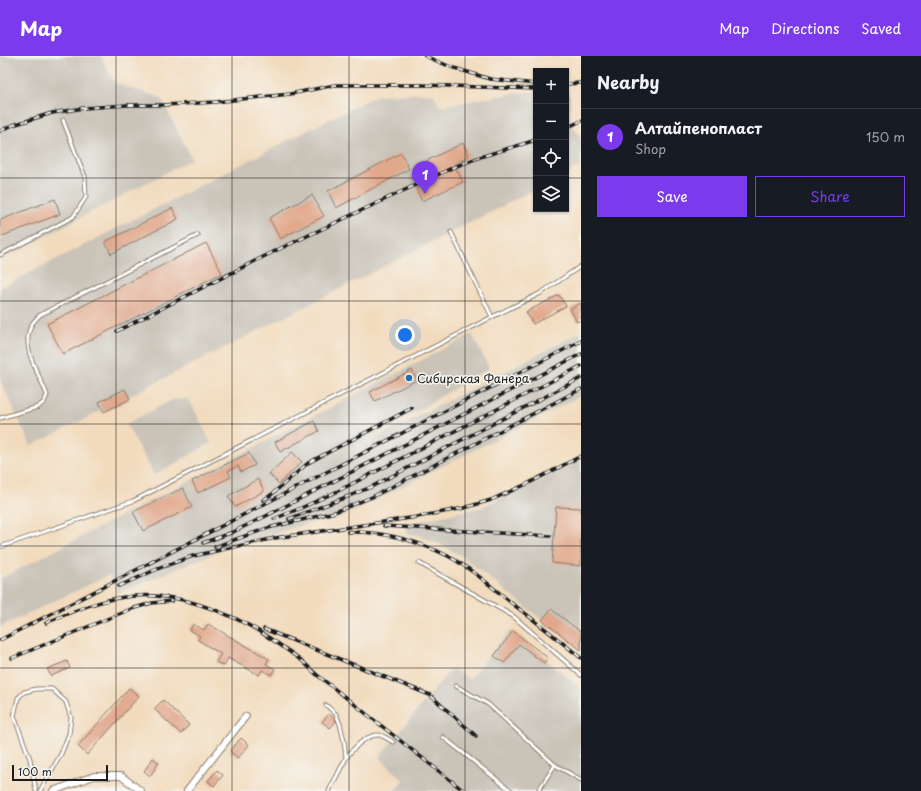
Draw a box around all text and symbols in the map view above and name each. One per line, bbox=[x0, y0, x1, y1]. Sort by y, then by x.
text: Map bbox=[20, 14, 62, 42]
text: Map bbox=[719, 18, 749, 39]
text: Directions bbox=[771, 18, 839, 39]
text: Saved bbox=[861, 18, 901, 39]
map controls bbox=[533, 68, 569, 212]
button: + bbox=[533, 68, 569, 104]
text: Nearby bbox=[597, 69, 659, 95]
button: − bbox=[533, 104, 569, 140]
text: Алтайпенопласт bbox=[635, 116, 762, 139]
text: 1 bbox=[607, 127, 613, 146]
text: 150 m bbox=[866, 127, 905, 146]
text: Shop bbox=[635, 139, 666, 158]
button: locate bbox=[533, 140, 569, 176]
pin: 1 bbox=[412, 161, 438, 194]
button: layers bbox=[533, 176, 569, 212]
button: Save bbox=[597, 176, 747, 217]
button: Share bbox=[755, 176, 905, 217]
your location bbox=[395, 325, 415, 345]
place label: Сибирская Фанера bbox=[417, 369, 530, 387]
marker: Сибирская Фанера bbox=[404, 373, 414, 383]
scale bar bbox=[12, 763, 108, 782]
text: 100 m bbox=[18, 763, 52, 780]

